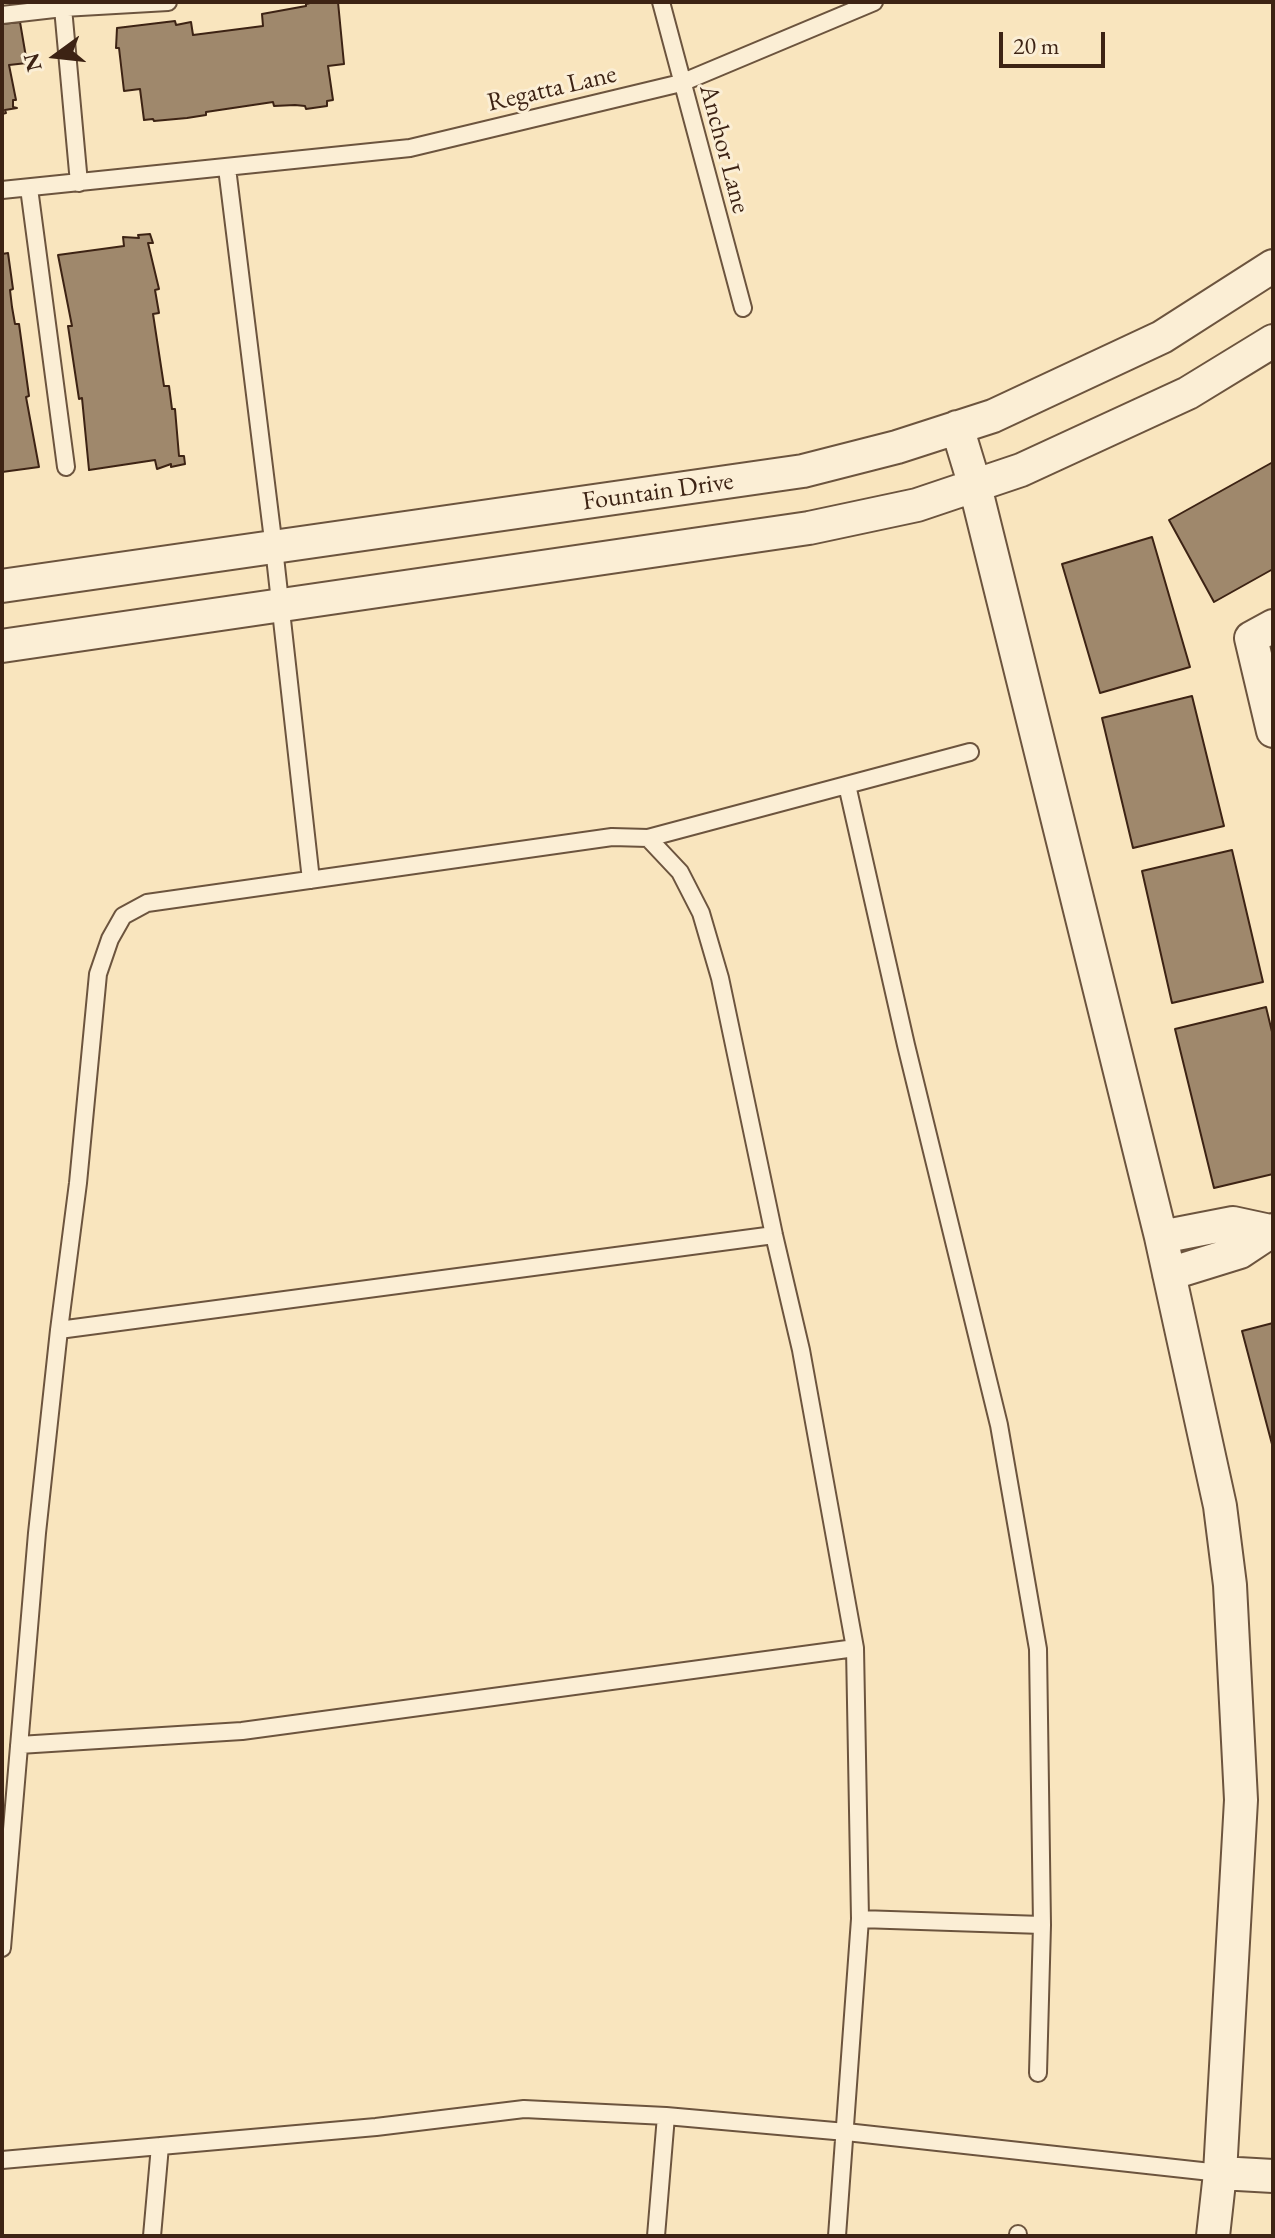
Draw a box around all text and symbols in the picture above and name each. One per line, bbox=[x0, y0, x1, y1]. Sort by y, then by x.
north arrow bbox=[16, 16, 96, 96]
scale bar bbox=[1003, 16, 1109, 66]
text: 20 m bbox=[1013, 30, 1060, 61]
text: N bbox=[16, 50, 49, 75]
street label: Regatta Lane bbox=[484, 59, 620, 119]
street label: Anchor Lane bbox=[692, 81, 756, 217]
street label: Fountain Drive bbox=[580, 466, 736, 518]

